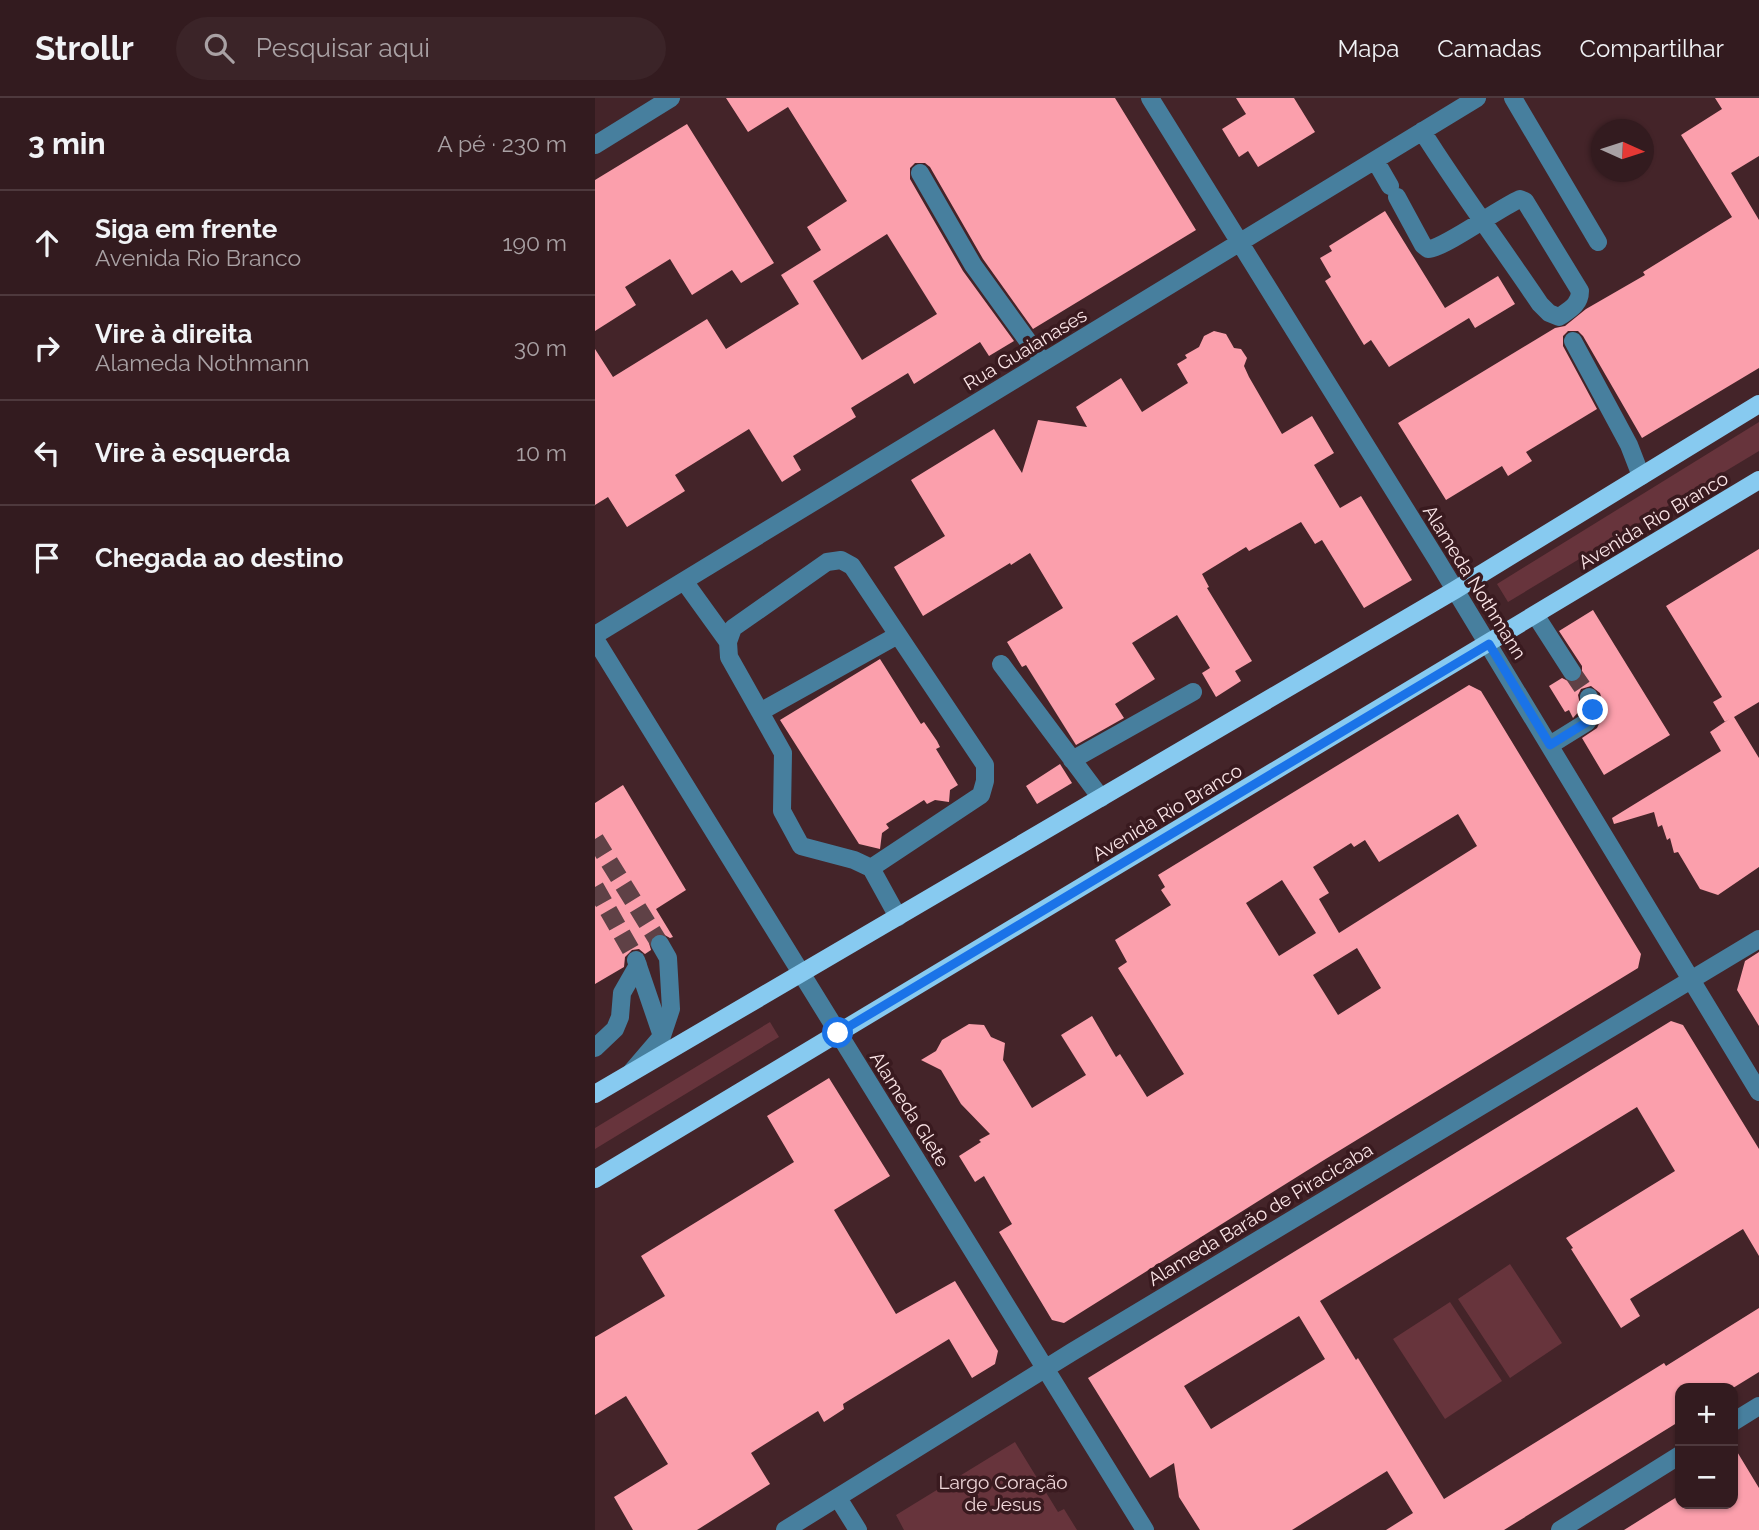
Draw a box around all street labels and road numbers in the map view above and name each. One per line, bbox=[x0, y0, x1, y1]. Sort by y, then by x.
street label: Rua Guaianases bbox=[960, 304, 1090, 394]
street label: Avenida Rio Branco bbox=[1574, 467, 1732, 573]
street label: Alameda Nothmann bbox=[1419, 501, 1531, 663]
street label: Avenida Rio Branco bbox=[1088, 759, 1246, 865]
street label: Alameda Glete bbox=[866, 1048, 954, 1170]
street label: Alameda Barão de Piracicaba bbox=[1144, 1138, 1376, 1290]

